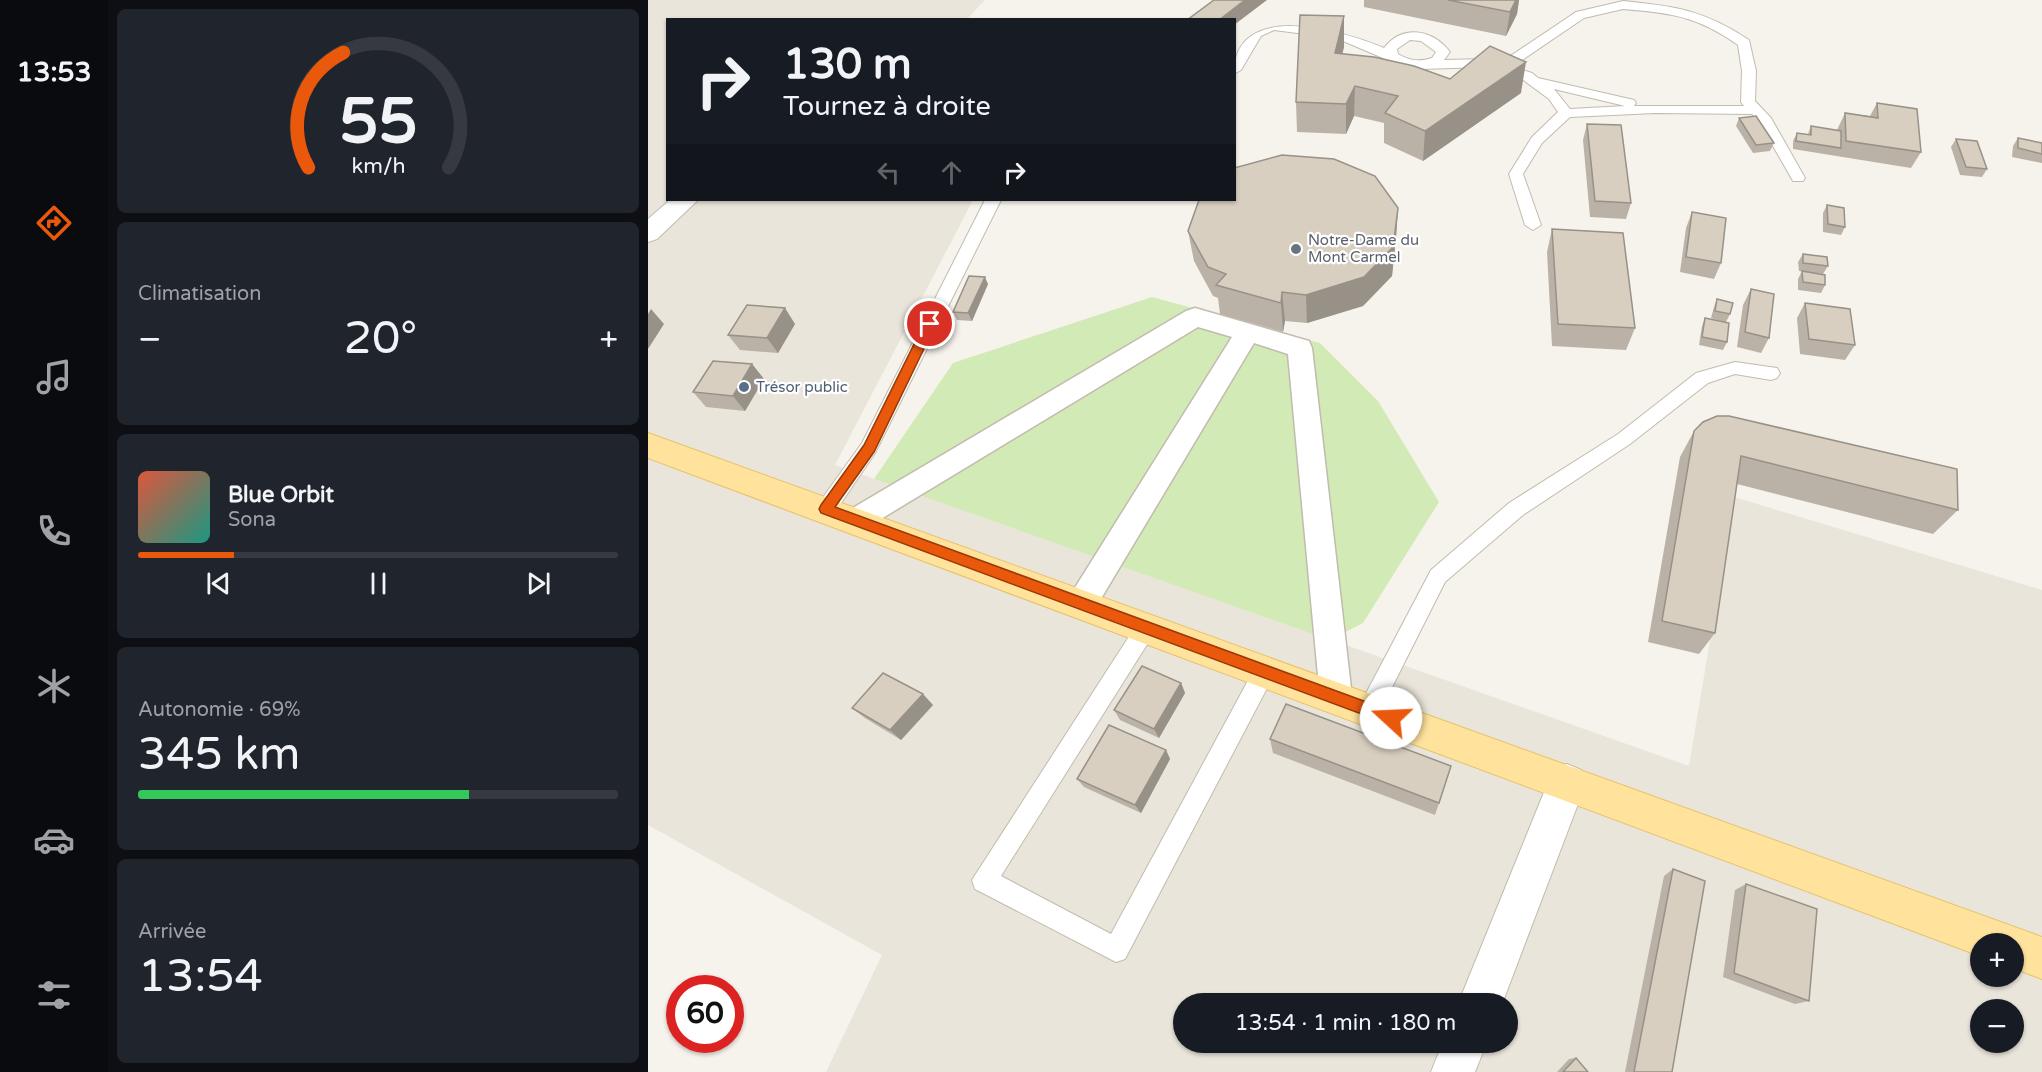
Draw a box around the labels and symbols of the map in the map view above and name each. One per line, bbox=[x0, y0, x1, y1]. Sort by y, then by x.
place label: Notre-Dame du Mont Carmel bbox=[1308, 231, 1419, 266]
marker: Notre-Dame du Mont Carmel bbox=[1289, 242, 1303, 256]
pin bbox=[904, 298, 955, 349]
place label: Trésor public bbox=[756, 378, 848, 396]
marker: Trésor public bbox=[737, 380, 751, 394]
position arrow bbox=[1359, 686, 1423, 750]
speed limit sign: 60 bbox=[666, 975, 744, 1053]

